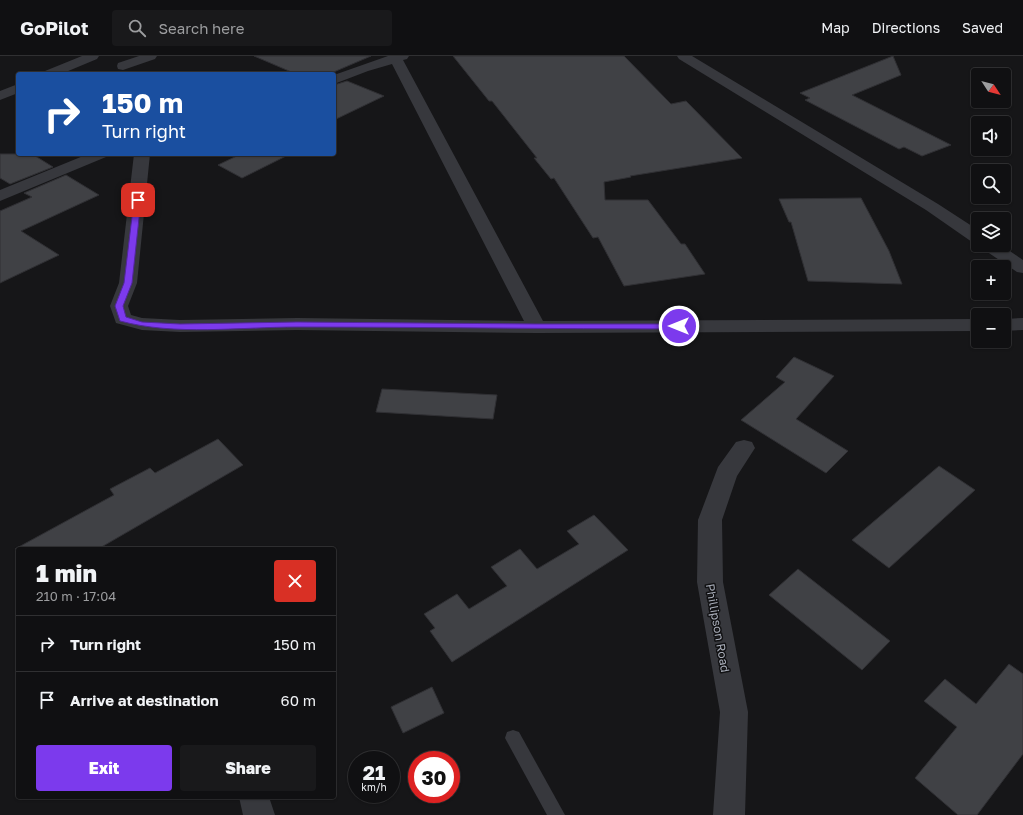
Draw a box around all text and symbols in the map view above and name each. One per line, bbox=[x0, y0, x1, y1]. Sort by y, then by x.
search box bbox=[112, 10, 392, 46]
text: GoPilot bbox=[20, 16, 88, 39]
icon: search bbox=[126, 17, 148, 39]
text: Search here bbox=[158, 19, 244, 37]
text: Map bbox=[821, 19, 850, 36]
text: Directions bbox=[872, 19, 940, 36]
text: Saved bbox=[962, 19, 1003, 36]
north arrow bbox=[971, 68, 1011, 108]
map controls bbox=[971, 68, 1011, 348]
text: 150 m bbox=[102, 86, 183, 119]
icon: right bbox=[36, 88, 88, 140]
button: sound bbox=[971, 116, 1011, 156]
text: Turn right bbox=[102, 120, 186, 142]
button: search bbox=[971, 164, 1011, 204]
pin bbox=[121, 183, 155, 217]
icon: arrive bbox=[127, 189, 149, 211]
button: layers bbox=[971, 212, 1011, 252]
button: + bbox=[971, 260, 1011, 300]
position arrow bbox=[658, 305, 700, 347]
button: − bbox=[971, 308, 1011, 348]
text: 1 min bbox=[36, 558, 97, 587]
button: close bbox=[274, 560, 316, 602]
street label: Phillipson Road bbox=[703, 582, 733, 674]
text: 210 m · 17:04 bbox=[36, 588, 116, 604]
icon: right bbox=[36, 633, 58, 655]
text: Turn right bbox=[70, 635, 141, 653]
text: 150 m bbox=[274, 635, 316, 653]
icon: arrive bbox=[36, 689, 58, 711]
text: Arrive at destination bbox=[70, 691, 219, 709]
text: 60 m bbox=[281, 691, 316, 709]
button: Exit bbox=[36, 745, 172, 791]
button: Share bbox=[180, 745, 316, 791]
speed limit sign: 30 bbox=[408, 751, 460, 803]
text: 21 bbox=[363, 760, 385, 784]
text: km/h bbox=[361, 781, 387, 793]

